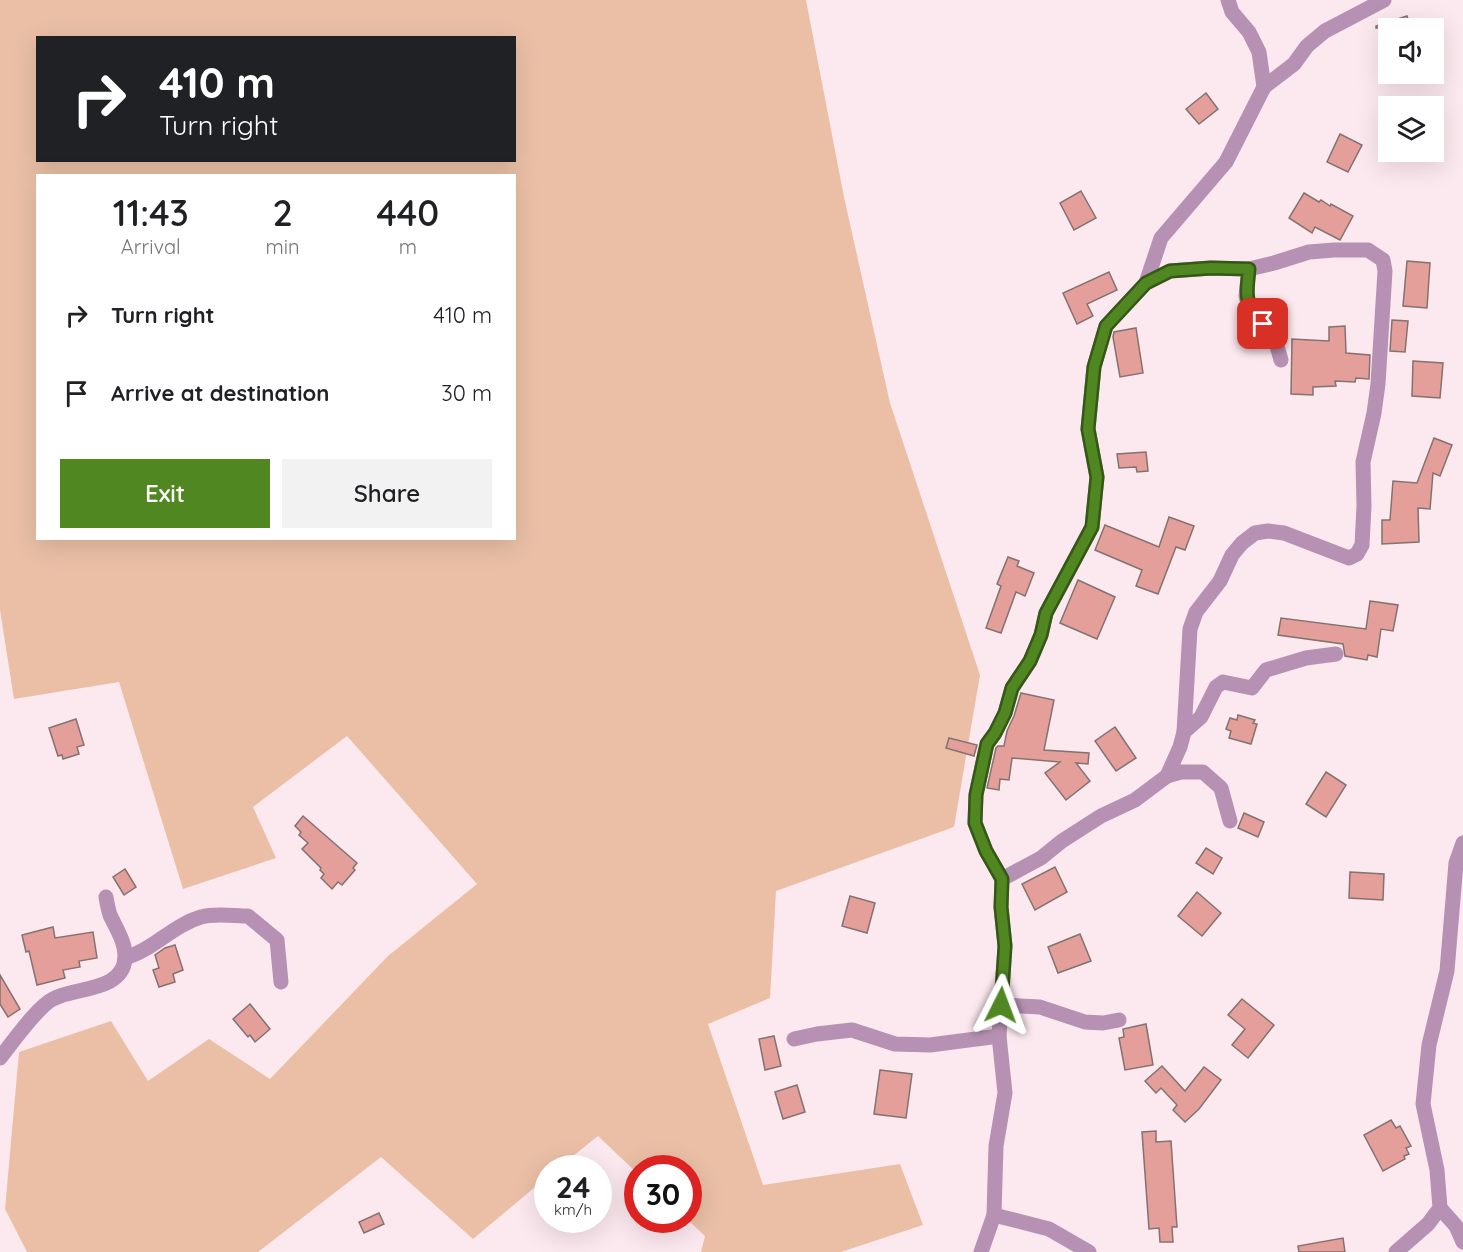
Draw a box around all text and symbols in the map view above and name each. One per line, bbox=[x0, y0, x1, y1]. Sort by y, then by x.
map controls bbox=[1378, 18, 1444, 162]
button: sound bbox=[1378, 18, 1444, 84]
text: 410 m bbox=[159, 56, 275, 109]
icon: right bbox=[60, 60, 138, 138]
button: layers bbox=[1378, 96, 1444, 162]
text: Turn right bbox=[159, 108, 278, 142]
text: 11:43 bbox=[113, 190, 189, 235]
text: 2 bbox=[272, 190, 293, 235]
text: 440 bbox=[376, 190, 439, 235]
text: Arrival bbox=[121, 234, 181, 259]
text: min bbox=[266, 234, 300, 259]
text: m bbox=[399, 234, 417, 259]
pin bbox=[1237, 298, 1288, 349]
icon: right bbox=[60, 299, 93, 332]
text: Turn right bbox=[111, 301, 215, 329]
text: 410 m bbox=[433, 301, 492, 329]
icon: arrive bbox=[1246, 307, 1279, 340]
icon: arrive bbox=[60, 377, 93, 410]
text: Arrive at destination bbox=[111, 379, 329, 407]
text: 30 m bbox=[441, 379, 492, 407]
button: Exit bbox=[60, 459, 270, 528]
button: Share bbox=[282, 459, 492, 528]
position arrow bbox=[969, 973, 1033, 1037]
speed limit sign: 30 bbox=[624, 1155, 702, 1233]
text: 24 bbox=[556, 1168, 590, 1206]
text: km/h bbox=[554, 1200, 592, 1219]

